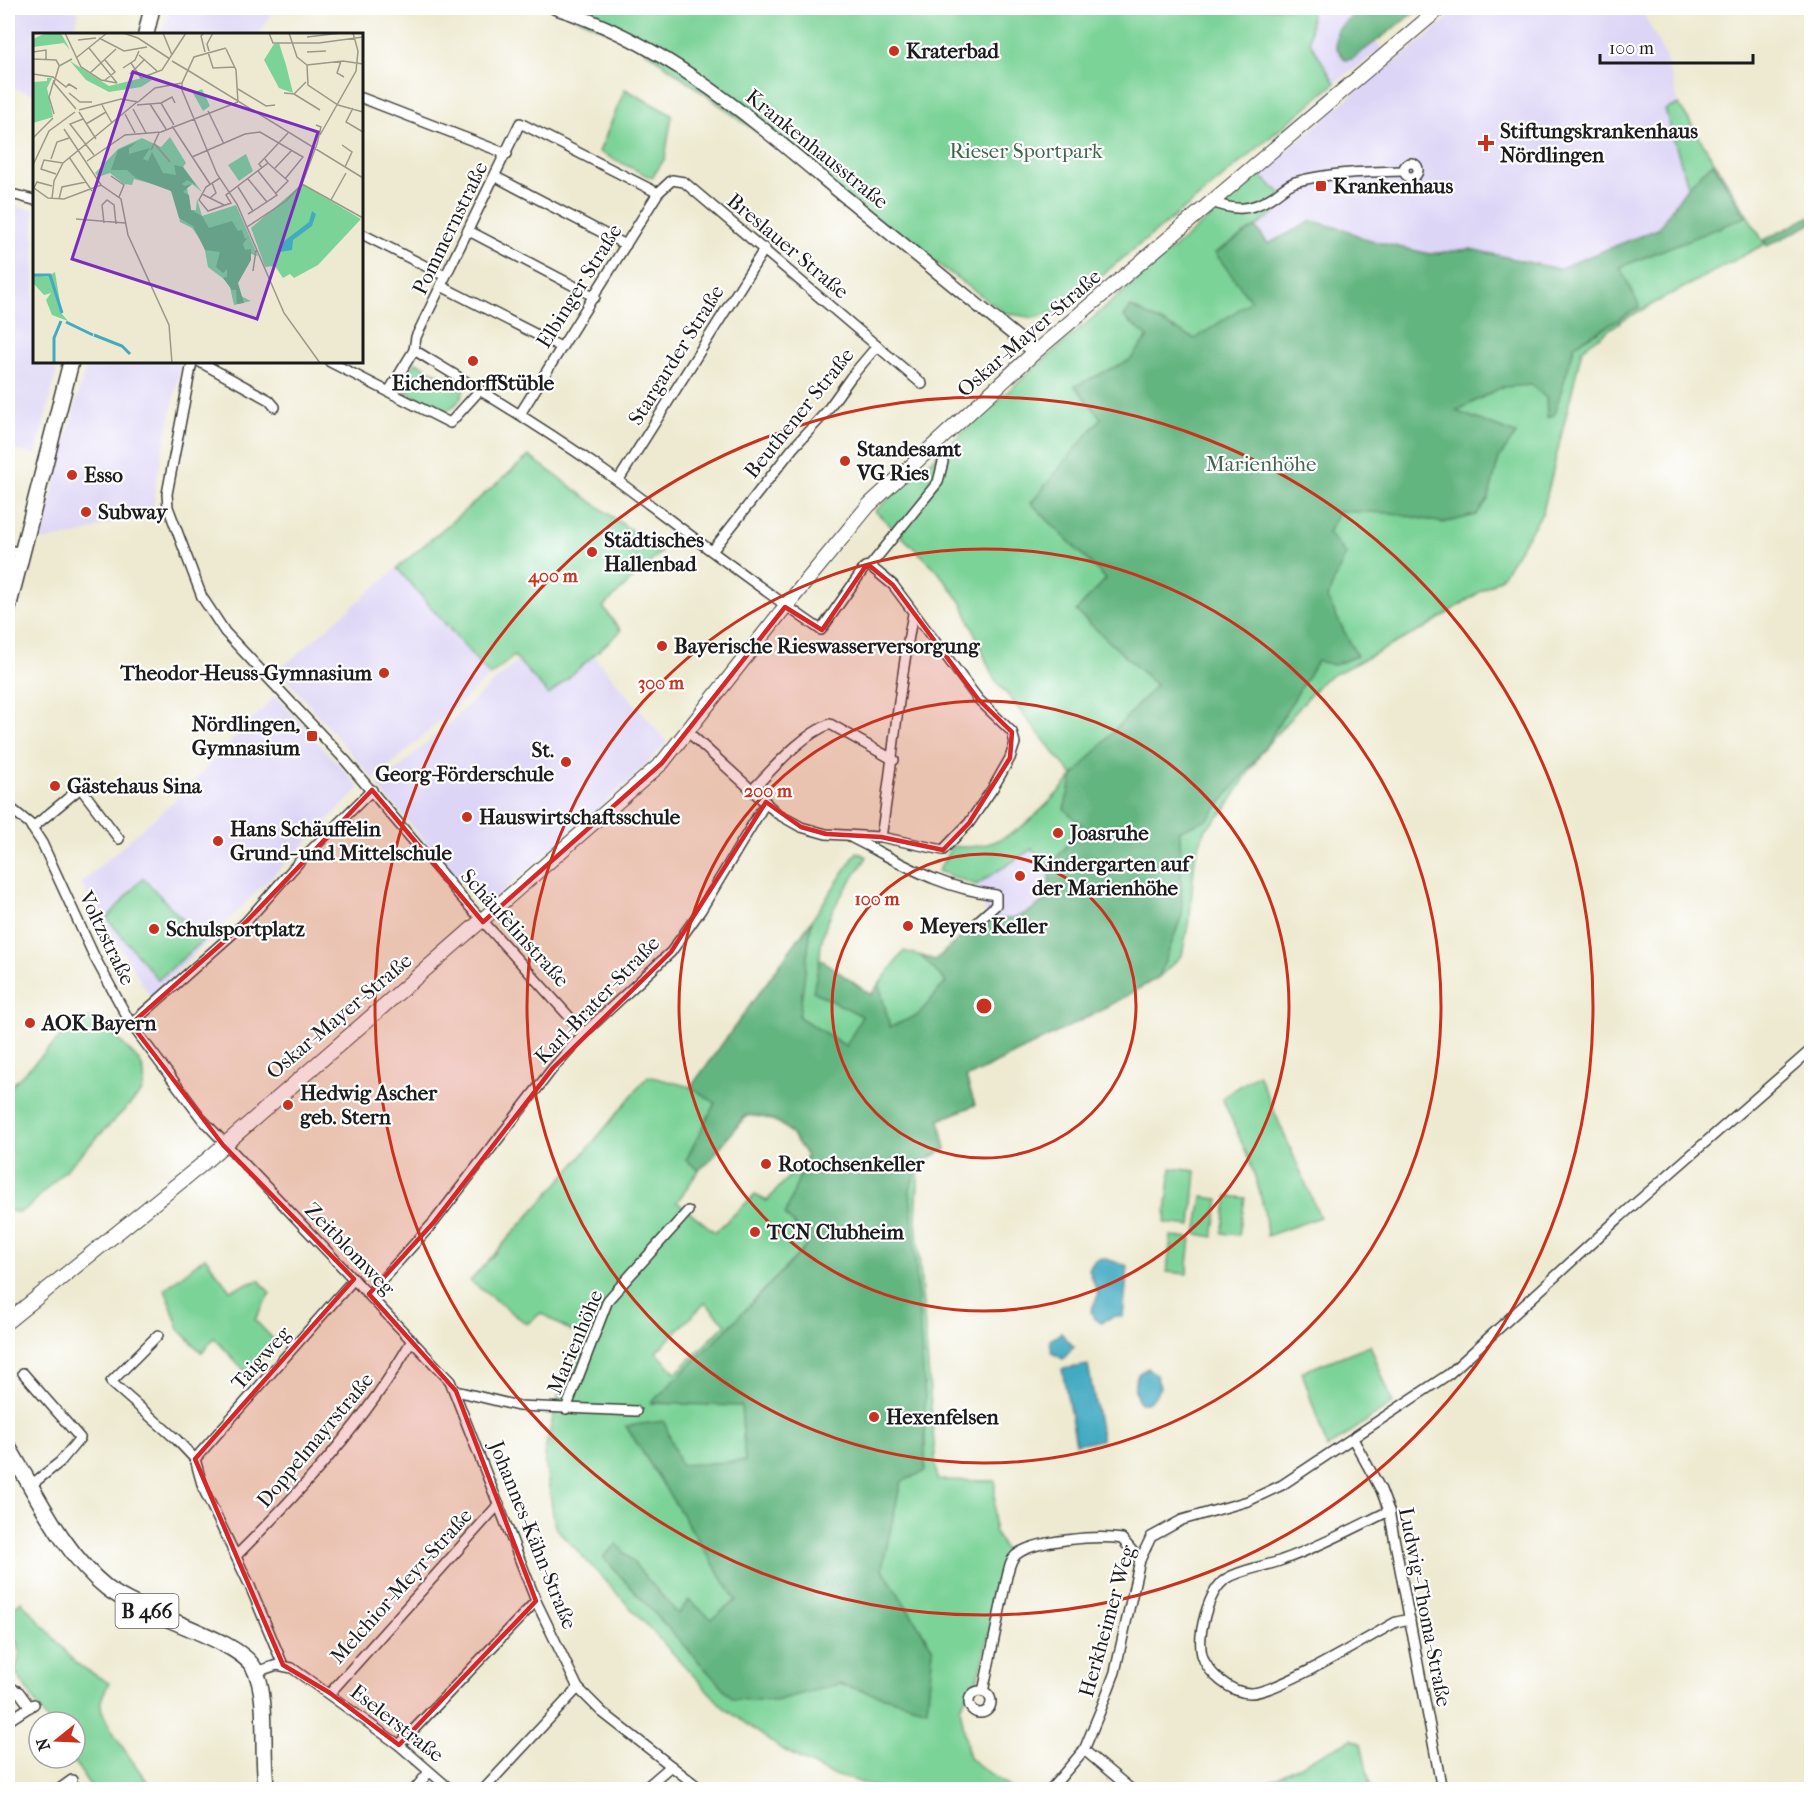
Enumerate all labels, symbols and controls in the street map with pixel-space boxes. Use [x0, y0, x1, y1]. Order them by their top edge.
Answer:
scale bar [1600, 27, 1753, 65]
inset map [33, 33, 363, 363]
text: 100 m [1609, 38, 1654, 59]
place label: Kraterbad [906, 39, 999, 63]
marker: Kraterbad [887, 44, 901, 58]
street label: Krankenhausstraße [741, 84, 893, 214]
place label: Stiftungskrankenhaus Nördlingen [1500, 119, 1698, 167]
marker: Stiftungskrankenhaus Nördlingen [1477, 134, 1495, 152]
park label: Rieser Sportpark [949, 139, 1103, 163]
street label: Pommernstraße [407, 158, 493, 298]
place label: Krankenhaus [1333, 174, 1453, 198]
marker: Krankenhaus [1314, 179, 1328, 193]
street label: Breslauer Straße [723, 188, 853, 304]
street label: Elbinger Straße [531, 220, 627, 352]
street label: Oskar-Mayer-Straße [952, 264, 1106, 402]
street label: Stargarder Straße [623, 281, 729, 429]
street label: Beuthener Straße [739, 343, 859, 483]
marker: EichendorffStüble [466, 354, 480, 368]
place label: EichendorffStüble [392, 371, 555, 395]
place label: Standesamt VG Ries [856, 437, 962, 485]
park label: Marienhöhe [1206, 452, 1316, 476]
marker: Standesamt VG Ries [838, 454, 852, 468]
place label: Esso [84, 463, 123, 487]
marker: Esso [65, 468, 79, 482]
place label: Subway [98, 500, 169, 524]
marker: Subway [79, 505, 93, 519]
place label: Städtisches Hallenbad [604, 528, 704, 576]
marker: Städtisches Hallenbad [585, 545, 599, 559]
text: 400 m [527, 566, 579, 587]
place label: Bayerische Rieswasserversorgung [674, 634, 980, 658]
marker: Bayerische Rieswasserversorgung [655, 639, 669, 653]
place label: Theodor-Heuss-Gymnasium [119, 661, 373, 685]
marker: Theodor-Heuss-Gymnasium [377, 666, 391, 680]
text: 300 m [638, 673, 685, 694]
place label: Nördlingen, Gymnasium [191, 712, 301, 760]
marker: Nördlingen, Gymnasium [305, 729, 319, 743]
place label: St. Georg-Förderschule [375, 738, 555, 786]
marker: St. Georg-Förderschule [559, 755, 573, 769]
place label: Gästehaus Sina [67, 774, 203, 798]
marker: Gästehaus Sina [48, 779, 62, 793]
text: 200 m [744, 781, 793, 802]
place label: Hauswirtschaftsschule [479, 805, 681, 829]
marker: Hauswirtschaftsschule [460, 810, 474, 824]
place label: Hans Schäuffelin Grund- und Mittelschule [230, 817, 453, 865]
place label: Joasruhe [1068, 821, 1149, 845]
marker: Joasruhe [1051, 826, 1065, 840]
marker: Hans Schäuffelin Grund- und Mittelschule [211, 834, 225, 848]
place label: Kindergarten auf der Marienhöhe [1032, 852, 1194, 900]
street label: Schäufelinstraße [456, 864, 574, 992]
marker: Kindergarten auf der Marienhöhe [1013, 869, 1027, 883]
street label: Voltzstraße [74, 886, 140, 989]
text: 100 m [854, 889, 901, 910]
place label: Meyers Keller [919, 914, 1048, 938]
place label: Schulsportplatz [166, 917, 306, 941]
marker: Meyers Keller [901, 919, 915, 933]
marker: Schulsportplatz [147, 922, 161, 936]
street label: Karl-Brater-Straße [530, 931, 664, 1069]
street label: Oskar-Mayer-Straße [262, 948, 416, 1084]
centre of rings [974, 996, 994, 1016]
place label: AOK Bayern [40, 1011, 157, 1035]
marker: AOK Bayern [23, 1016, 37, 1030]
place label: Hedwig Ascher geb. Stern [300, 1081, 438, 1129]
marker: Hedwig Ascher geb. Stern [281, 1098, 295, 1112]
place label: Rotochsenkeller [778, 1152, 926, 1176]
marker: Rotochsenkeller [759, 1157, 773, 1171]
street label: Zeitblomweg [300, 1198, 401, 1301]
place label: TCN Clubheim [766, 1220, 904, 1244]
marker: TCN Clubheim [748, 1225, 762, 1239]
street label: Marienhöhe [542, 1286, 608, 1398]
street label: Taigweg [226, 1321, 296, 1395]
street label: Doppelmayrstraße [252, 1368, 378, 1512]
place label: Hexenfelsen [886, 1405, 1000, 1429]
marker: Hexenfelsen [867, 1410, 881, 1424]
street label: Johannes-Kähn-Straße [484, 1436, 582, 1633]
street label: Melchior-Meyr-Straße [325, 1504, 477, 1668]
street label: Ludwig-Thoma-Straße [1394, 1505, 1456, 1709]
street label: Herkheimer Weg [1074, 1542, 1140, 1700]
road number: B 466 [116, 1594, 178, 1628]
street label: Eselerstraße [346, 1679, 448, 1767]
north arrow [27, 1710, 87, 1770]
text: N [32, 1735, 54, 1753]

